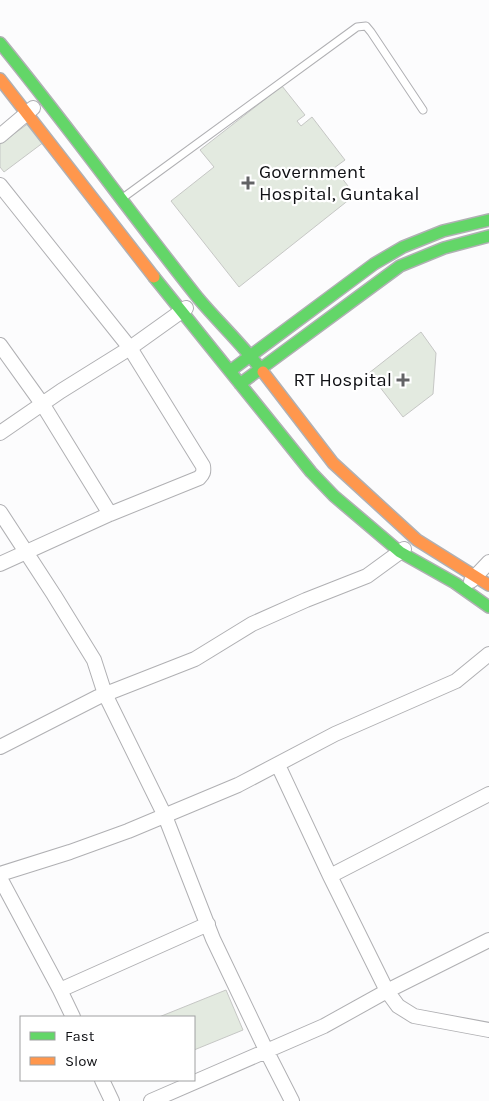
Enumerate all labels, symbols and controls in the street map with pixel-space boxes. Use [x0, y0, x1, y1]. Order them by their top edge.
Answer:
place label: Government Hospital, Guntakal [259, 161, 420, 205]
marker: Government Hospital, Guntakal [241, 176, 255, 190]
place label: RT Hospital [294, 369, 392, 391]
marker: RT Hospital [396, 373, 410, 387]
legend [20, 1016, 195, 1081]
text: Fast [65, 1027, 95, 1045]
text: Slow [65, 1052, 97, 1070]

